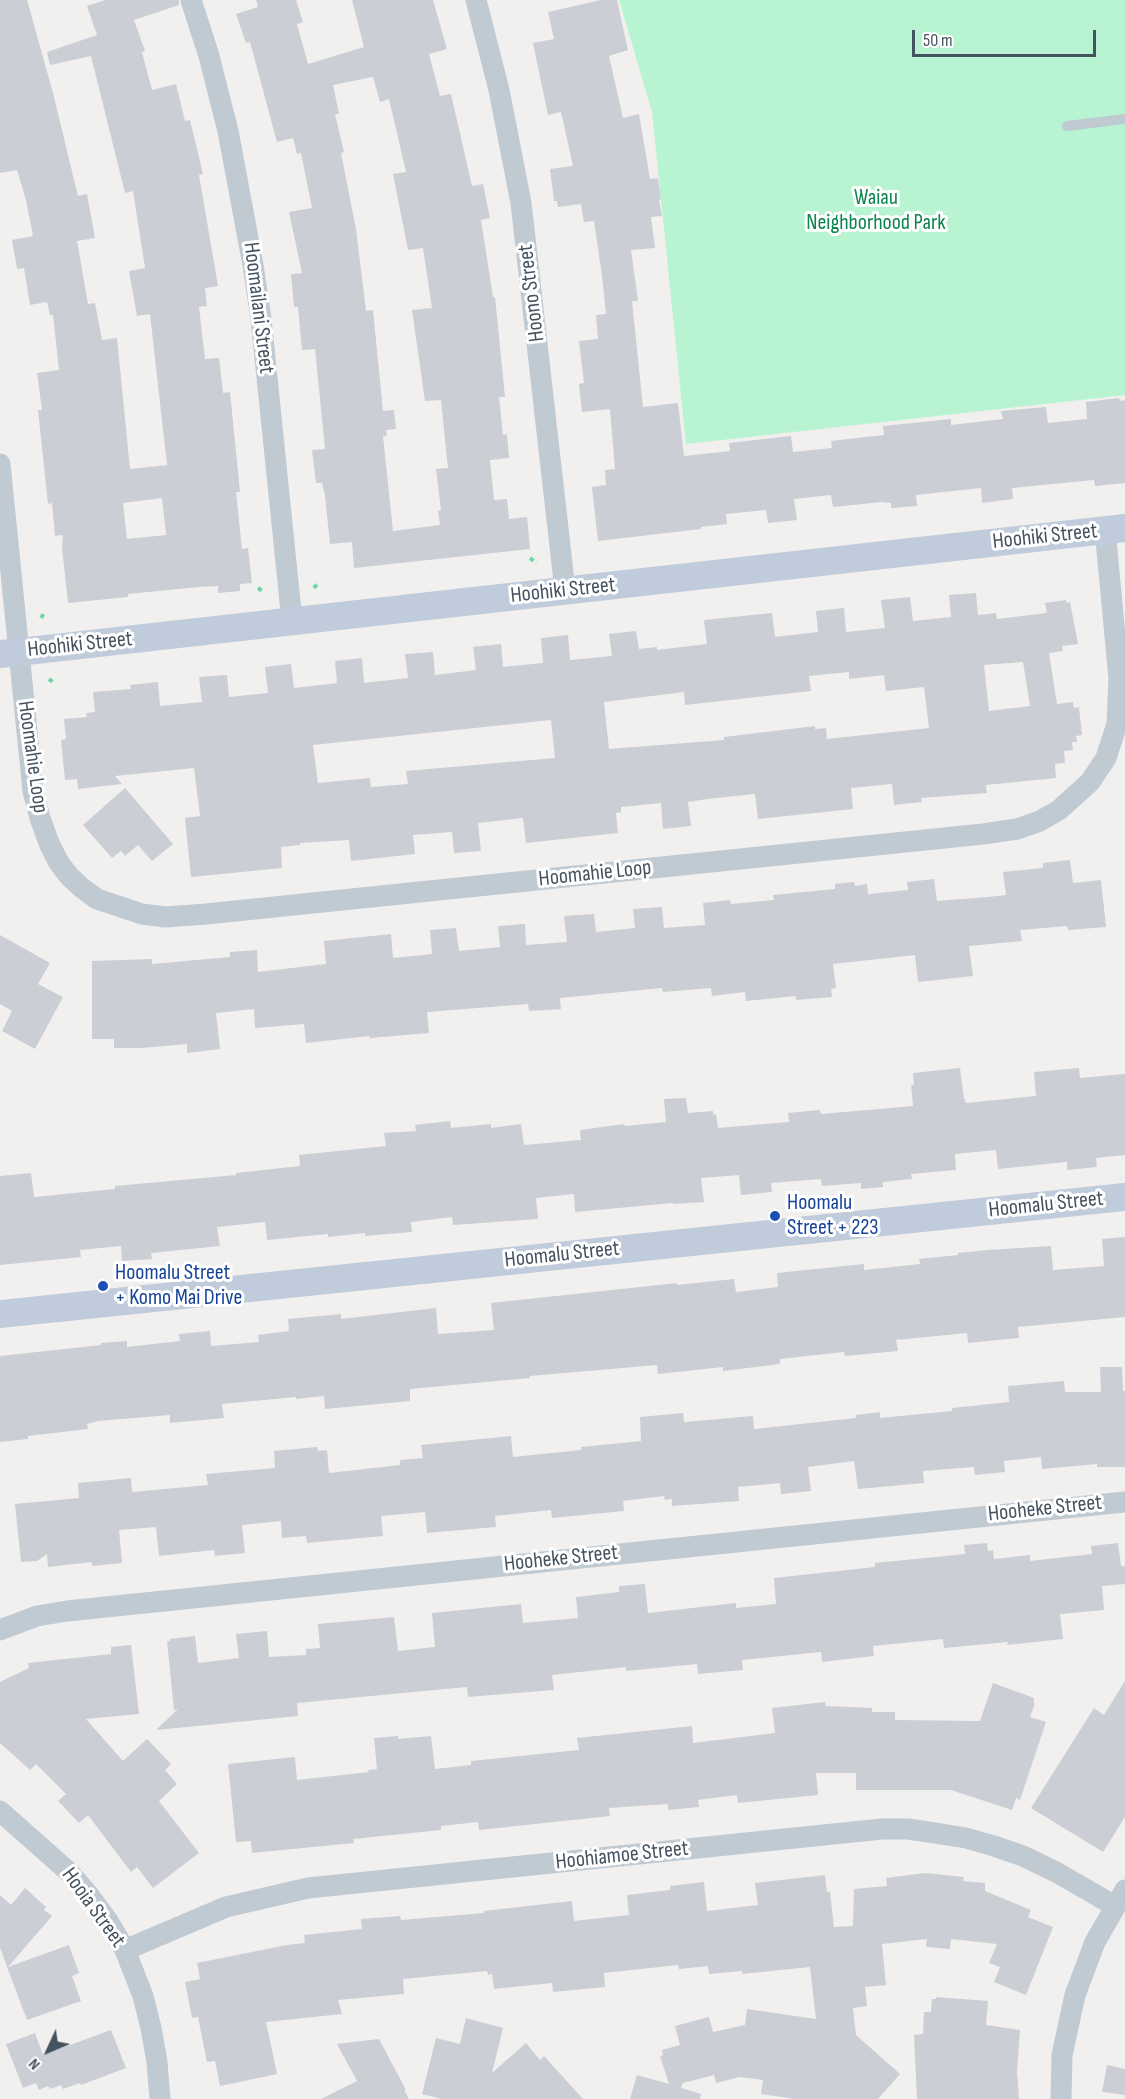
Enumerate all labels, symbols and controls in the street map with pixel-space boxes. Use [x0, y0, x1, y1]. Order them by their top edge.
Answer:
scale bar [915, 18, 1100, 56]
text: 50 m [923, 30, 953, 51]
park label: Waiau Neighborhood Park [806, 185, 946, 236]
street label: Hoomailani Street [237, 241, 279, 375]
street label: Hoono Street [513, 243, 551, 343]
street label: Hoohiki Street [991, 518, 1099, 556]
street label: Hoohiki Street [509, 572, 617, 610]
street label: Hoohiki Street [26, 626, 134, 664]
street label: Hoomahie Loop [11, 699, 53, 815]
street label: Hoomahie Loop [537, 855, 653, 893]
street label: Hoomalu Street [987, 1186, 1105, 1224]
place label: Hoomalu Street + 223 [787, 1190, 879, 1242]
marker: Hoomalu Street + 223 [768, 1209, 782, 1223]
street label: Hoomalu Street [503, 1236, 621, 1274]
place label: Hoomalu Street + Komo Mai Drive [115, 1260, 242, 1312]
marker: Hoomalu Street + Komo Mai Drive [96, 1279, 110, 1293]
street label: Hooheke Street [987, 1490, 1103, 1528]
street label: Hooheke Street [503, 1540, 619, 1578]
street label: Hoohiamoe Street [554, 1836, 690, 1876]
street label: Hooia Street [55, 1863, 131, 1953]
north arrow [18, 2021, 78, 2081]
text: N [25, 2054, 44, 2074]

